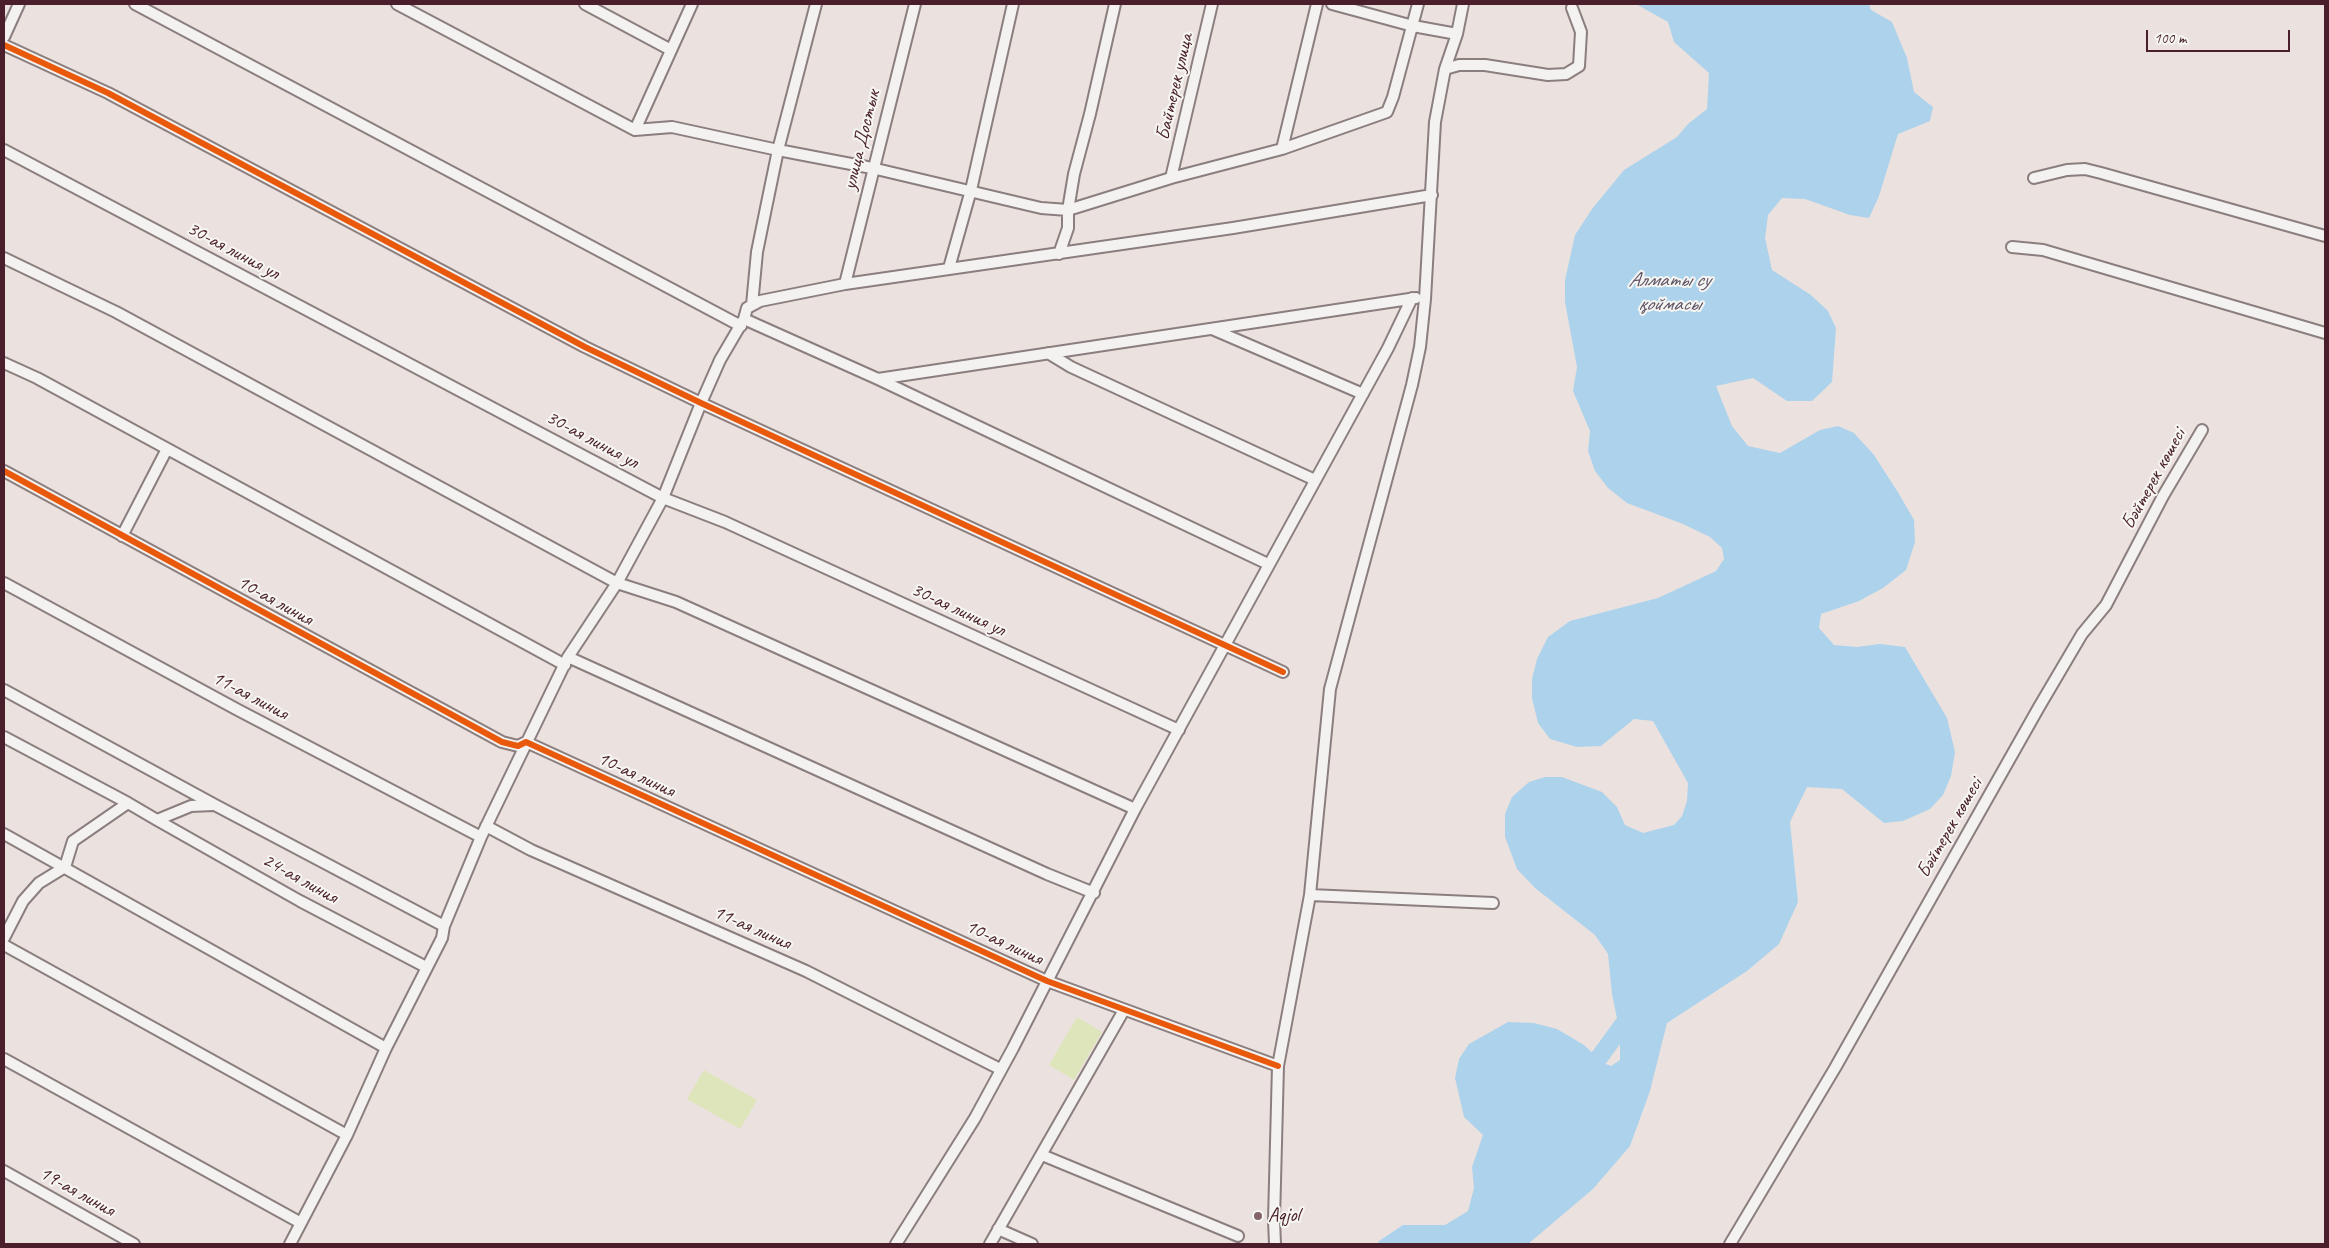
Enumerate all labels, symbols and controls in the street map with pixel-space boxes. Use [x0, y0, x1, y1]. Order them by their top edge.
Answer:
scale bar [2149, 20, 2293, 52]
text: 100 m [2154, 29, 2186, 48]
street label: Байтерек улица [1151, 31, 1199, 143]
street label: улица Достык [838, 88, 886, 192]
street label: 30-ая линия ул [183, 217, 283, 285]
water label: Алматы су қоймасы [1628, 267, 1710, 317]
street label: 30-ая линия ул [542, 406, 642, 474]
street label: Бәйтерек көшесі [2117, 424, 2191, 534]
street label: 10-ая линия [233, 570, 317, 632]
street label: 30-ая линия ул [907, 578, 1009, 642]
street label: 11-ая линия [208, 666, 292, 726]
street label: 10-ая линия [594, 747, 678, 803]
street label: Бәйтерек көшесі [1912, 774, 1988, 882]
street label: 24-ая линия [258, 848, 342, 910]
street label: 11-ая линия [709, 900, 795, 956]
street label: 10-ая линия [962, 915, 1046, 971]
street label: 19-ая линия [35, 1161, 119, 1223]
place label: Aqjol [1268, 1204, 1300, 1228]
marker: Aqjol [1252, 1210, 1264, 1222]

